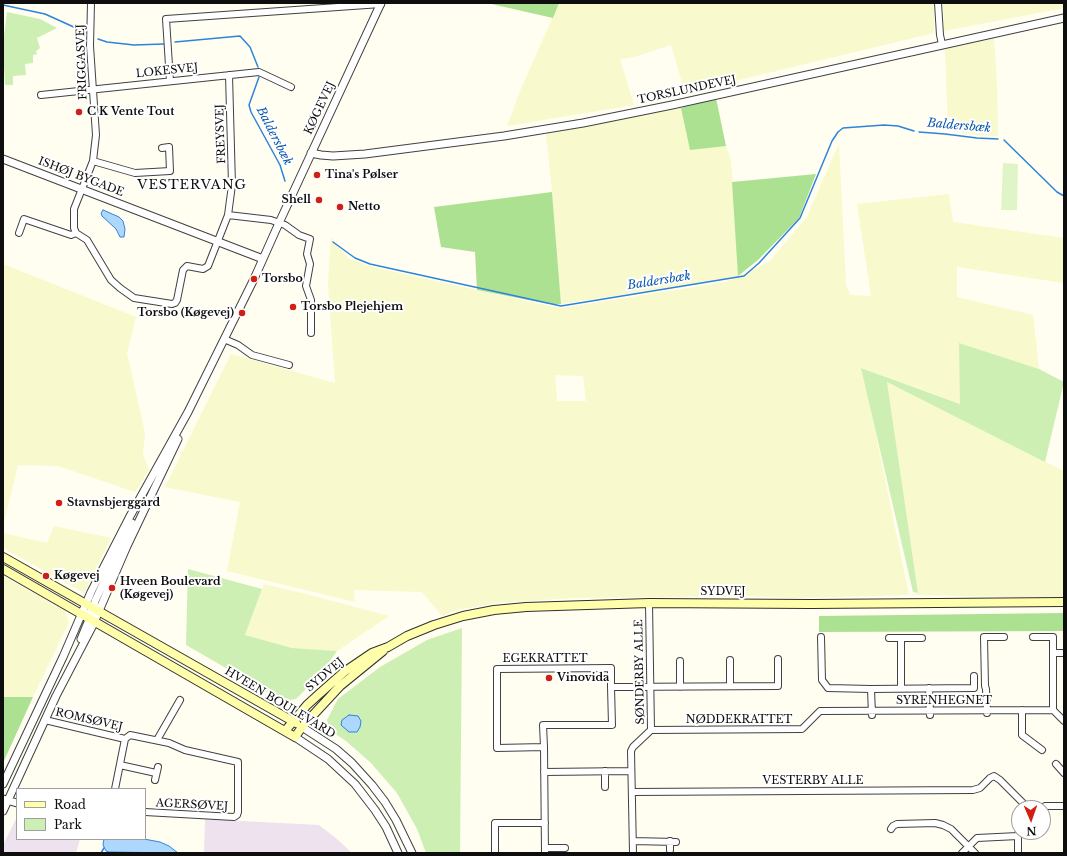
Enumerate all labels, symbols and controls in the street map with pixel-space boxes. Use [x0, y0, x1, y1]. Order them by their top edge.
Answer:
street label: FRIGGASVEJ [74, 24, 90, 100]
street label: LOKESVEJ [135, 61, 199, 81]
street label: TORSLUNDEVEJ [636, 73, 738, 107]
street label: KØGEVEJ [302, 79, 338, 137]
street label: FREYSVEJ [213, 104, 229, 164]
water label: Baldersbæk [253, 104, 295, 168]
place label: C K Vente Tout [87, 105, 174, 119]
marker: C K Vente Tout [74, 107, 84, 117]
water label: Baldersbæk [927, 116, 991, 136]
street label: ISHØJ BYGADE [36, 155, 126, 199]
place label: Tina's Pølser [325, 168, 398, 182]
marker: Tina's Pølser [312, 170, 322, 180]
district label: VESTERVANG [137, 177, 247, 193]
place label: Shell [282, 193, 311, 207]
marker: Shell [314, 195, 324, 205]
place label: Netto [348, 200, 380, 214]
marker: Netto [335, 202, 345, 212]
water label: Baldersbæk [626, 269, 692, 293]
place label: Torsbo [262, 272, 303, 286]
marker: Torsbo [249, 274, 259, 284]
place label: Torsbo Plejehjem [301, 300, 403, 314]
marker: Torsbo Plejehjem [288, 302, 298, 312]
place label: Torsbo (Køgevej) [137, 306, 234, 320]
marker: Torsbo (Køgevej) [237, 308, 247, 318]
place label: Stavnsbjerggård [67, 496, 160, 510]
marker: Stavnsbjerggård [54, 498, 64, 508]
place label: Køgevej [54, 569, 100, 583]
marker: Køgevej [41, 571, 51, 581]
place label: Hveen Boulevard (Køgevej) [120, 575, 221, 601]
marker: Hveen Boulevard (Køgevej) [107, 583, 117, 593]
street label: SYDVEJ [700, 585, 746, 599]
street label: SØNDERBY ALLE [632, 619, 648, 725]
street label: EGEKRATTET [503, 652, 587, 666]
street label: SYDVEJ [303, 655, 347, 695]
street label: HVEEN BOULEVARD [222, 665, 338, 741]
place label: Vinovida [557, 671, 609, 685]
marker: Vinovida [544, 673, 554, 683]
street label: SYRENHEGNET [896, 694, 992, 708]
street label: ROMSØVEJ [54, 706, 124, 734]
street label: NØDDEKRATTET [686, 713, 792, 727]
street label: VESTERBY ALLE [763, 774, 863, 788]
legend [16, 788, 146, 840]
text: Road [54, 797, 86, 812]
street label: AGERSØVEJ [155, 797, 229, 813]
north arrow [1011, 800, 1051, 840]
text: Park [54, 817, 82, 832]
text: N [1026, 824, 1037, 838]

